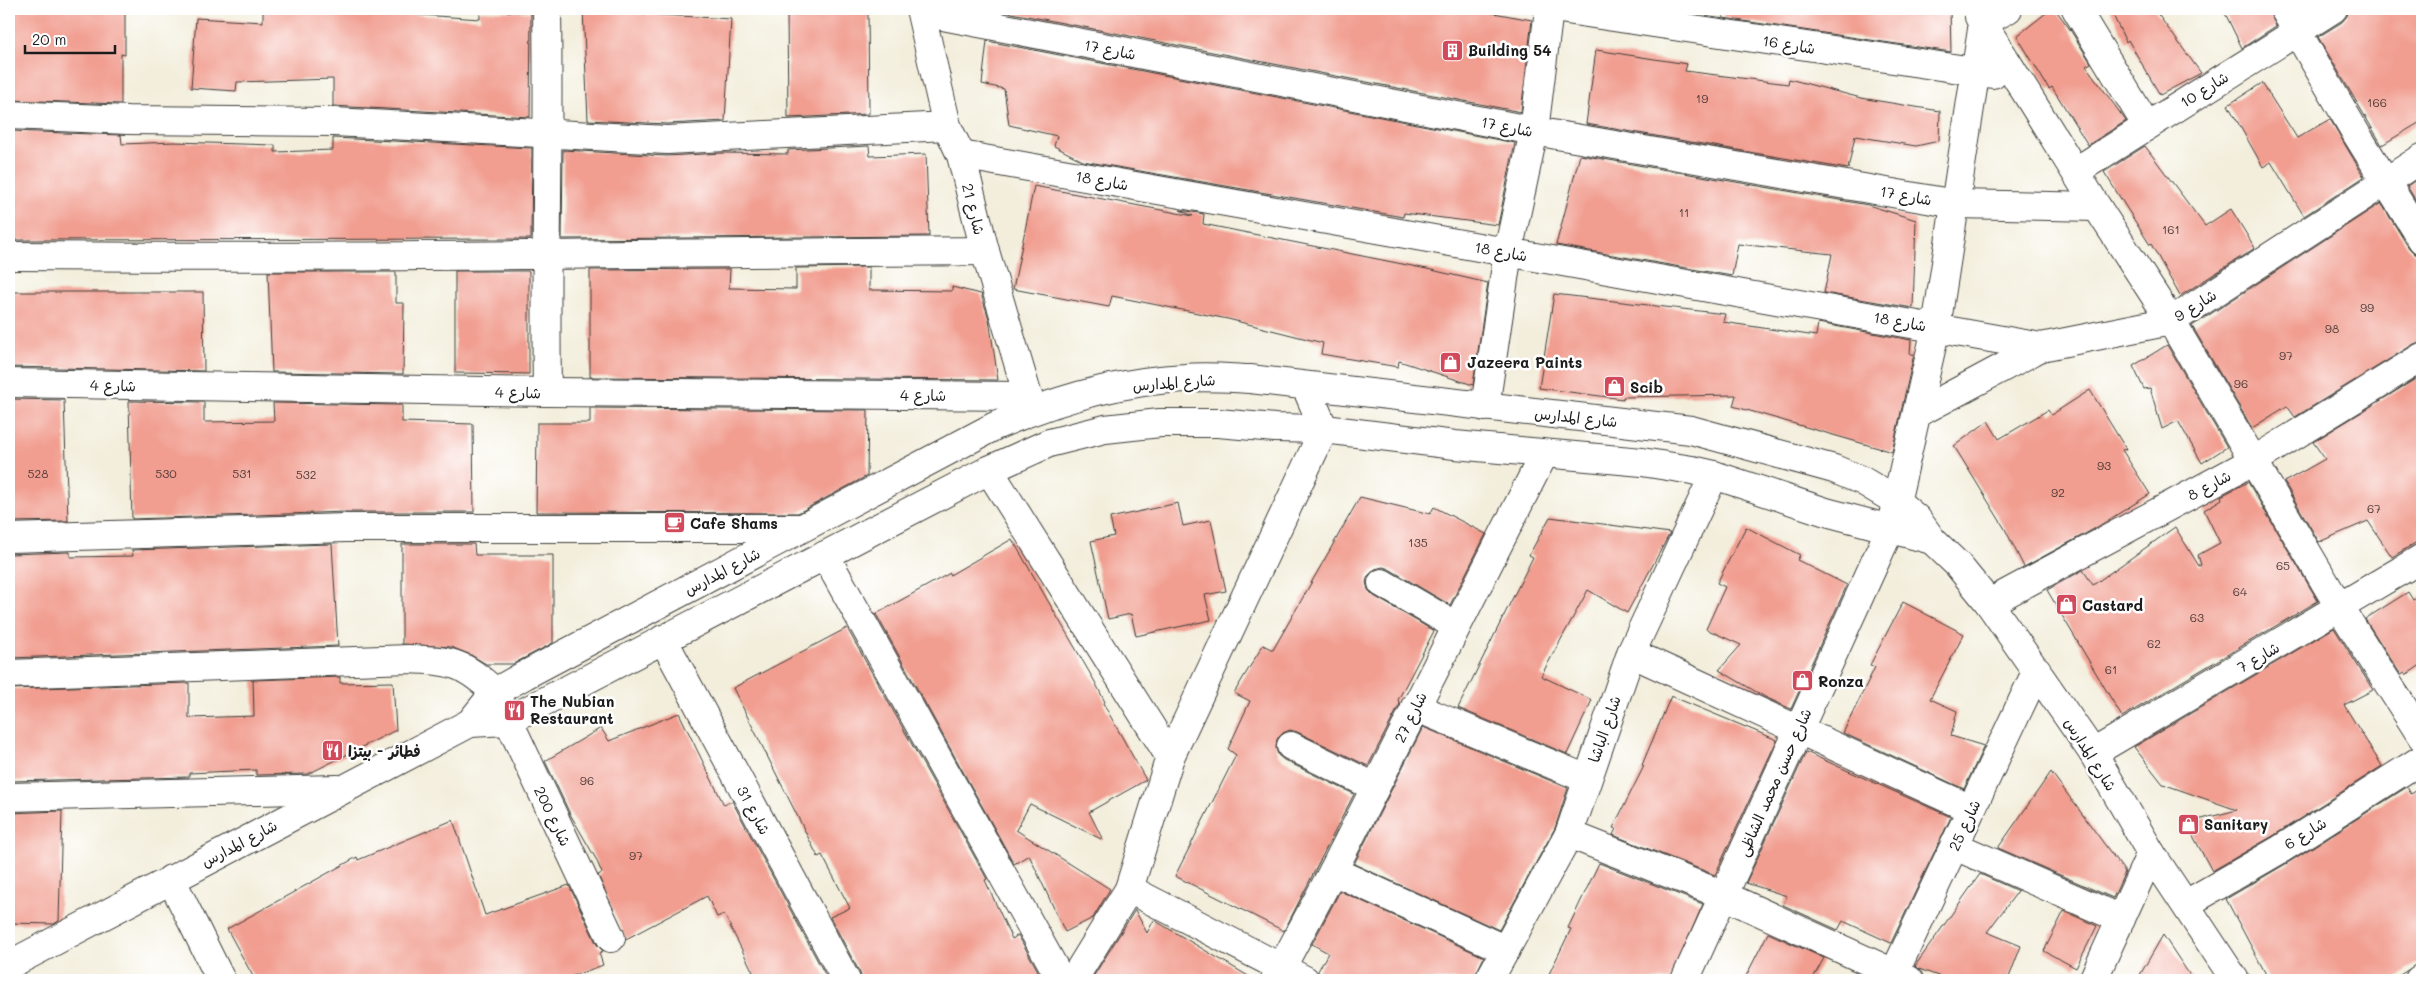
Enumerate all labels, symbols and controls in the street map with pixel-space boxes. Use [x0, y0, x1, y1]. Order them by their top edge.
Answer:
scale bar [25, 22, 115, 54]
text: 20 m [32, 29, 66, 49]
street label: شارع 16 [1761, 30, 1817, 59]
street label: شارع 17 [1082, 34, 1138, 65]
building icon: Building 54 [1440, 38, 1464, 62]
place label: Building 54 [1468, 40, 1552, 60]
street label: شارع 10 [2176, 66, 2232, 112]
house number: 19 [1696, 90, 1708, 106]
house number: 166 [2367, 94, 2387, 110]
street label: شارع 17 [1479, 111, 1535, 142]
street label: شارع 18 [1074, 166, 1130, 195]
street label: شارع 21 [957, 181, 990, 237]
street label: شارع 17 [1878, 181, 1933, 210]
house number: 11 [1679, 204, 1689, 220]
house number: 161 [2162, 221, 2180, 237]
street label: شارع 18 [1473, 237, 1529, 266]
street label: شارع 9 [2170, 284, 2220, 327]
house number: 99 [2360, 299, 2374, 315]
street label: شارع 18 [1872, 307, 1928, 336]
house number: 98 [2325, 320, 2339, 336]
house number: 97 [2279, 347, 2293, 363]
shop icon: Jazeera Paints [1439, 350, 1463, 374]
place label: Jazeera Paints [1467, 352, 1582, 372]
street label: شارع المدارس [1132, 369, 1216, 396]
street label: شارع 4 [90, 375, 136, 396]
shop icon: Scib [1602, 375, 1626, 399]
house number: 96 [2234, 375, 2248, 391]
place label: Scib [1630, 377, 1663, 397]
street label: شارع 4 [495, 382, 541, 403]
street label: شارع 4 [900, 385, 946, 406]
street label: شارع المدارس [1533, 403, 1618, 432]
house number: 93 [2097, 457, 2111, 473]
house number: 528 [28, 465, 48, 481]
house number: 530 [155, 465, 177, 481]
house number: 531 [232, 465, 252, 481]
street label: شارع 8 [2184, 465, 2235, 506]
house number: 532 [296, 466, 316, 482]
house number: 92 [2051, 484, 2065, 500]
house number: 67 [2367, 500, 2381, 516]
cafe icon: Cafe Shams [662, 511, 686, 535]
place label: Cafe Shams [690, 513, 778, 533]
house number: 135 [1408, 534, 1428, 550]
street label: شارع المدارس [681, 543, 764, 600]
house number: 65 [2276, 557, 2290, 573]
house number: 64 [2233, 583, 2247, 599]
shop icon: Castard [2054, 593, 2078, 617]
place label: Castard [2082, 595, 2144, 615]
house number: 63 [2190, 609, 2204, 625]
house number: 62 [2147, 635, 2161, 651]
street label: شارع 7 [2233, 637, 2283, 678]
house number: 61 [2105, 661, 2117, 677]
shop icon: Ronza [1790, 669, 1814, 693]
place label: Ronza [1818, 671, 1864, 691]
street label: شارع 27 [1389, 688, 1432, 746]
place label: The Nubian Restaurant [530, 691, 614, 728]
street label: شارع الباشا [1583, 693, 1626, 765]
restaurant icon: The Nubian Restaurant [502, 698, 526, 722]
street label: شارع حسن محمد الشاظى [1732, 705, 1817, 859]
street label: شارع المدارس [2060, 713, 2122, 795]
restaurant icon: فطائر - بيتزا [320, 739, 344, 763]
place label: فطائر - بيتزا [348, 741, 421, 761]
house number: 96 [580, 772, 594, 788]
street label: شارع 31 [732, 782, 775, 838]
street label: شارع 200 [529, 783, 576, 850]
street label: شارع 25 [1943, 796, 1985, 854]
shop icon: Sanitary [2176, 812, 2200, 836]
street label: شارع 6 [2280, 812, 2330, 855]
place label: Sanitary [2204, 814, 2268, 834]
street label: شارع المدارس [198, 815, 281, 872]
house number: 97 [629, 847, 643, 863]

